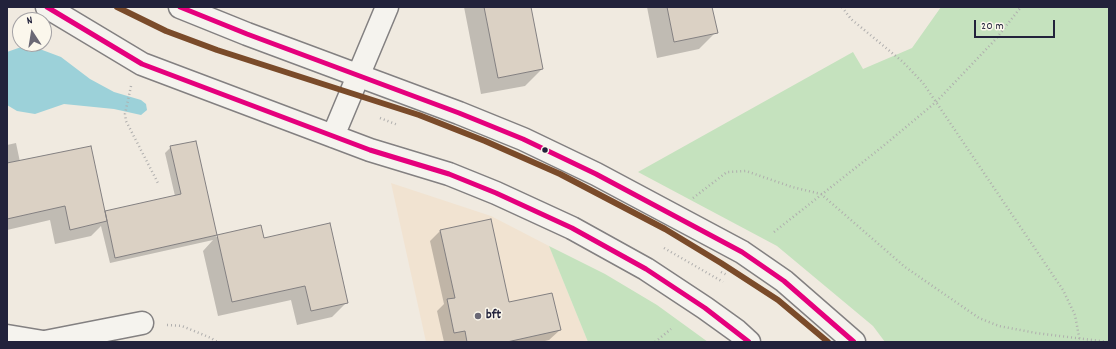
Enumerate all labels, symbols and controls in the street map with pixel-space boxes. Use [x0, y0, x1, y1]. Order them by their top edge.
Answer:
north arrow [12, 12, 52, 52]
scale bar [976, 12, 1057, 38]
text: N [25, 13, 34, 30]
text: 20 m [981, 18, 1004, 35]
unlabelled marker [540, 145, 550, 155]
place label: bft [486, 308, 501, 324]
marker: bft [473, 311, 483, 321]

